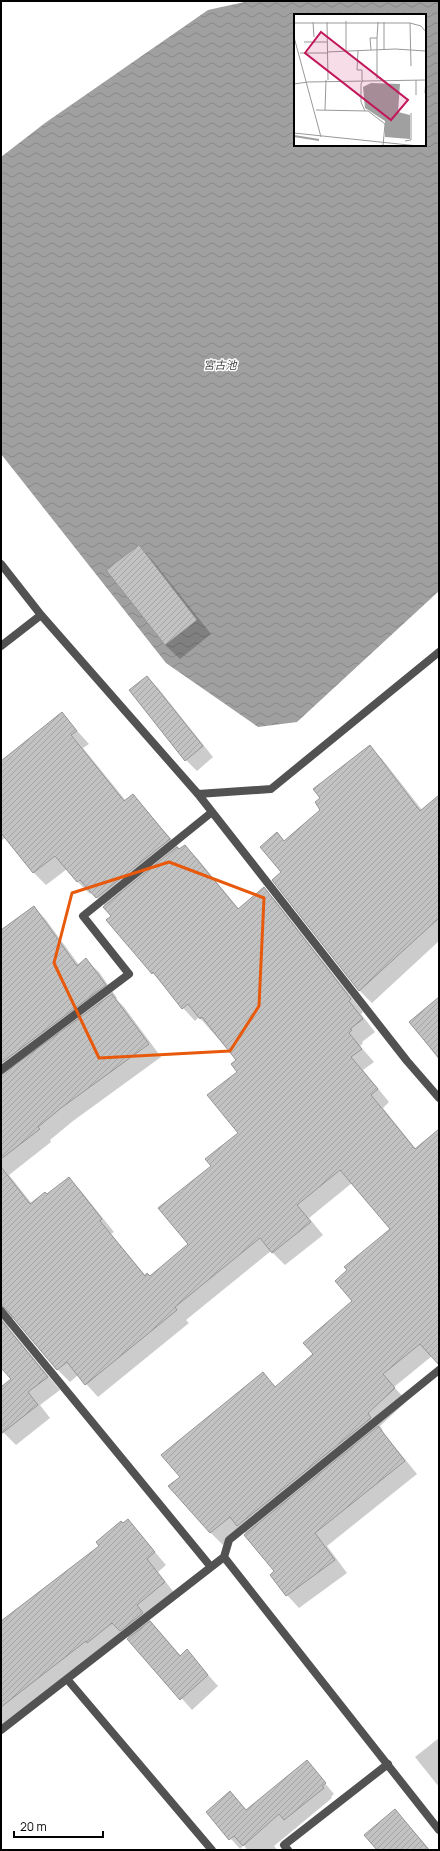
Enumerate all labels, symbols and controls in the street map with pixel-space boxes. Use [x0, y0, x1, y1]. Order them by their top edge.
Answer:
inset map [294, 14, 426, 146]
water label: 宮古池 [204, 357, 237, 372]
scale bar [14, 1813, 103, 1839]
text: 20 m [20, 1818, 47, 1835]

